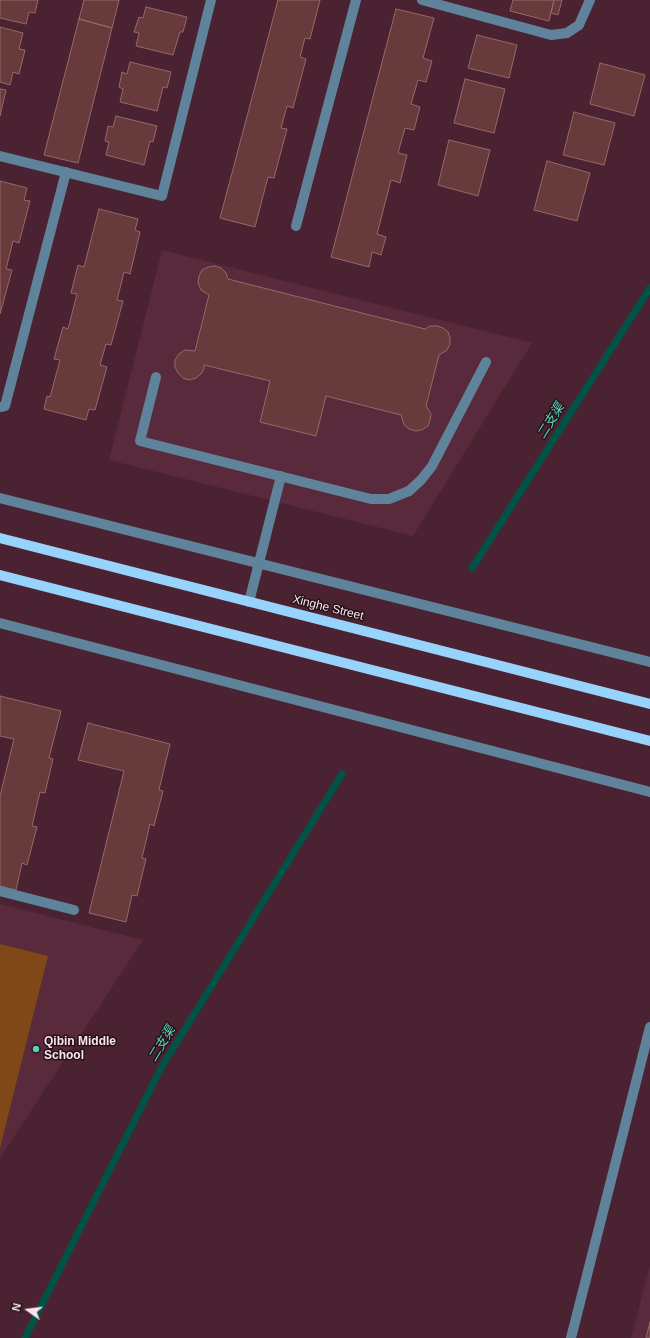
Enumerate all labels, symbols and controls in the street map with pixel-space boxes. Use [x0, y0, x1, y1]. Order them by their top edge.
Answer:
water label: 二支渠 [534, 400, 568, 442]
street label: Xinghe Street [291, 592, 365, 624]
water label: 二支渠 [145, 1023, 179, 1065]
place label: Qibin Middle School [44, 1035, 116, 1063]
marker: Qibin Middle School [31, 1044, 41, 1054]
north arrow [8, 1290, 48, 1330]
text: N [10, 1302, 23, 1312]

